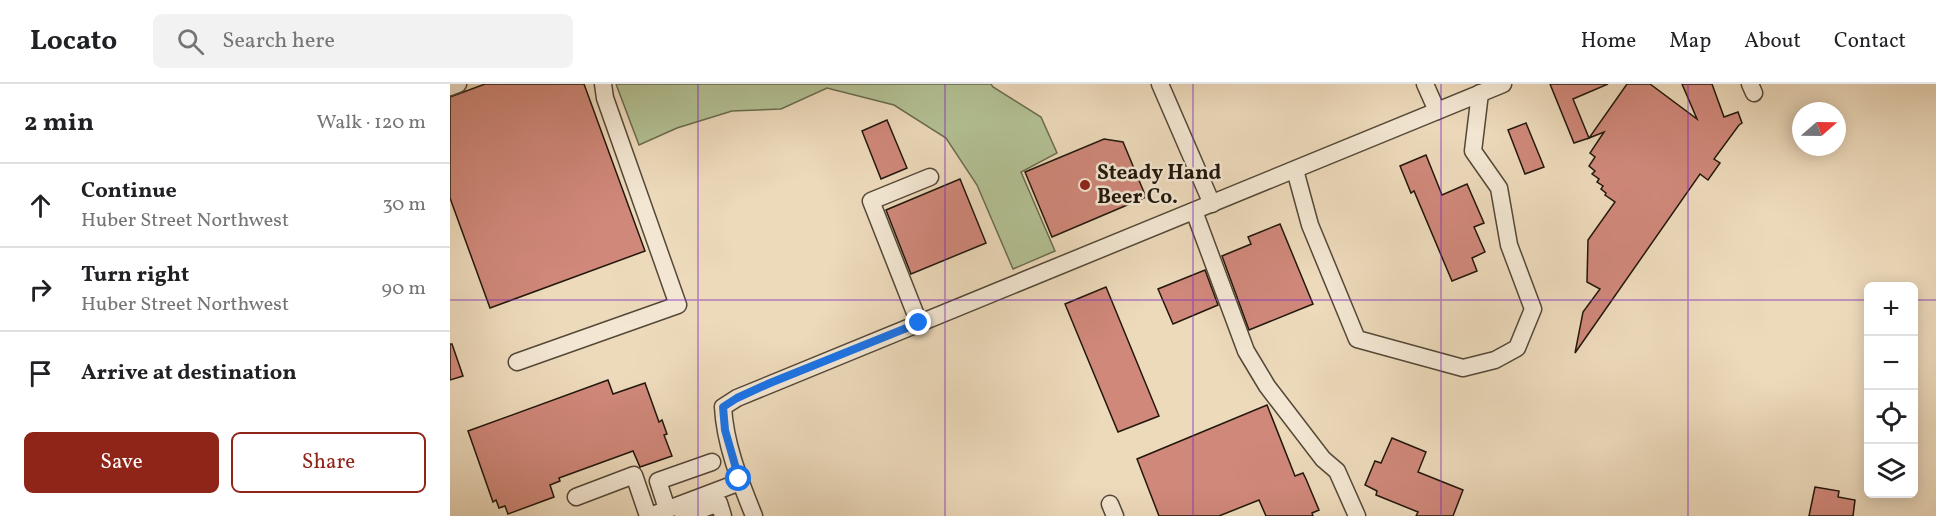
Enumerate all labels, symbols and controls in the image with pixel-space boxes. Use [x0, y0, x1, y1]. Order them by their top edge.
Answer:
search box [153, 14, 573, 68]
text: Locato [30, 22, 117, 61]
icon: search [174, 25, 207, 58]
text: Search here [222, 26, 335, 57]
text: Home [1581, 27, 1636, 56]
text: Map [1669, 27, 1711, 56]
text: About [1744, 27, 1801, 56]
text: Contact [1834, 27, 1906, 56]
north arrow [1792, 102, 1846, 156]
text: 2 min [24, 105, 94, 141]
text: Walk · 120 m [317, 109, 426, 137]
place label: Steady Hand Beer Co. [1097, 159, 1222, 212]
text: Continue [81, 176, 177, 207]
marker: Steady Hand Beer Co. [1078, 178, 1092, 192]
icon: ahead [24, 189, 57, 222]
text: 30 m [382, 191, 426, 219]
text: Huber Street Northwest [81, 207, 289, 235]
text: Turn right [81, 260, 189, 291]
icon: right [24, 273, 57, 306]
text: 90 m [382, 275, 426, 303]
map controls [1864, 282, 1918, 498]
button: + [1864, 282, 1918, 336]
text: Huber Street Northwest [81, 291, 289, 319]
route end [905, 309, 931, 335]
button: − [1864, 336, 1918, 390]
icon: arrive [24, 357, 57, 390]
text: Arrive at destination [81, 358, 297, 389]
button: locate [1864, 390, 1918, 444]
button: Save [24, 432, 219, 493]
button: Share [231, 432, 426, 493]
button: layers [1864, 444, 1918, 498]
route start [725, 465, 751, 491]

